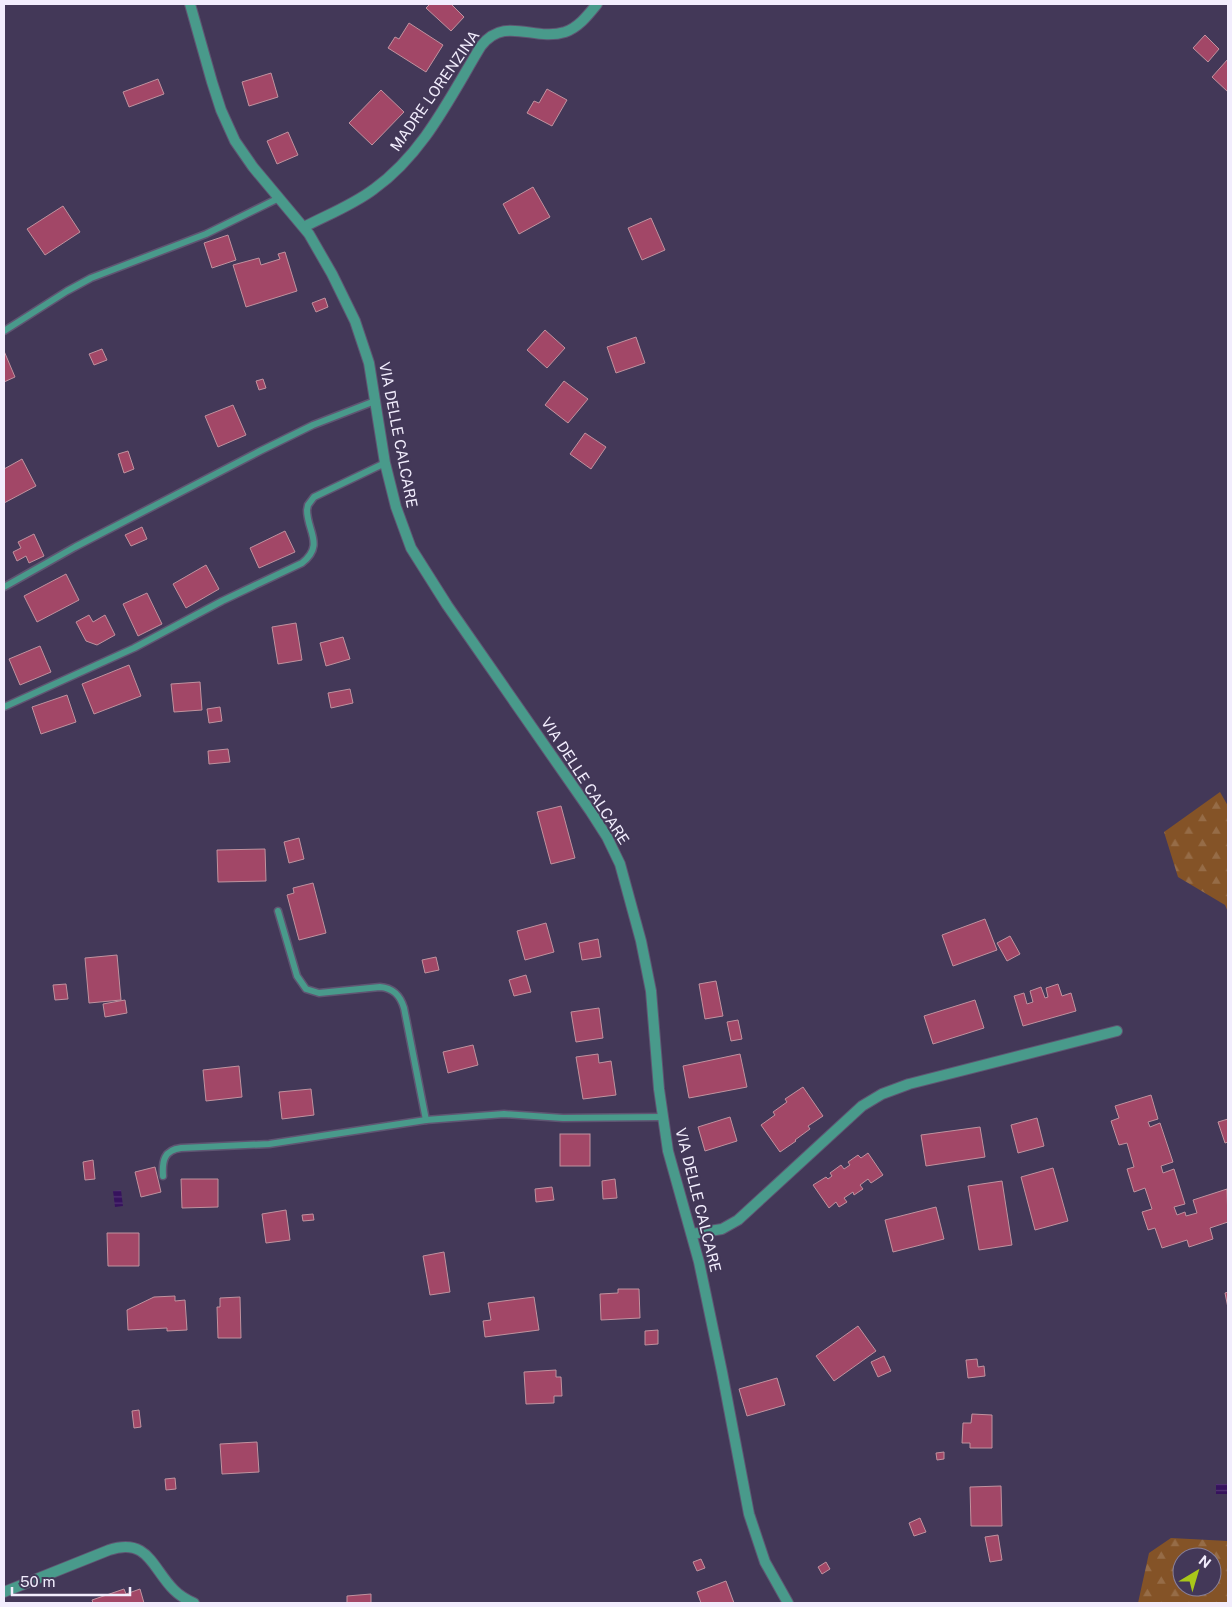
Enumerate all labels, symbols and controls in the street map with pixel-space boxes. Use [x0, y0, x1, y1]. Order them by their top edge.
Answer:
street label: MADRE LORENZINA [386, 27, 483, 154]
street label: VIA DELLE CALCARE [376, 361, 421, 509]
street label: VIA DELLE CALCARE [538, 714, 633, 847]
street label: VIA DELLE CALCARE [672, 1126, 725, 1274]
north arrow [1172, 1547, 1222, 1597]
text: N [1196, 1552, 1214, 1571]
scale bar [12, 1564, 130, 1596]
text: 50 m [20, 1573, 55, 1590]

